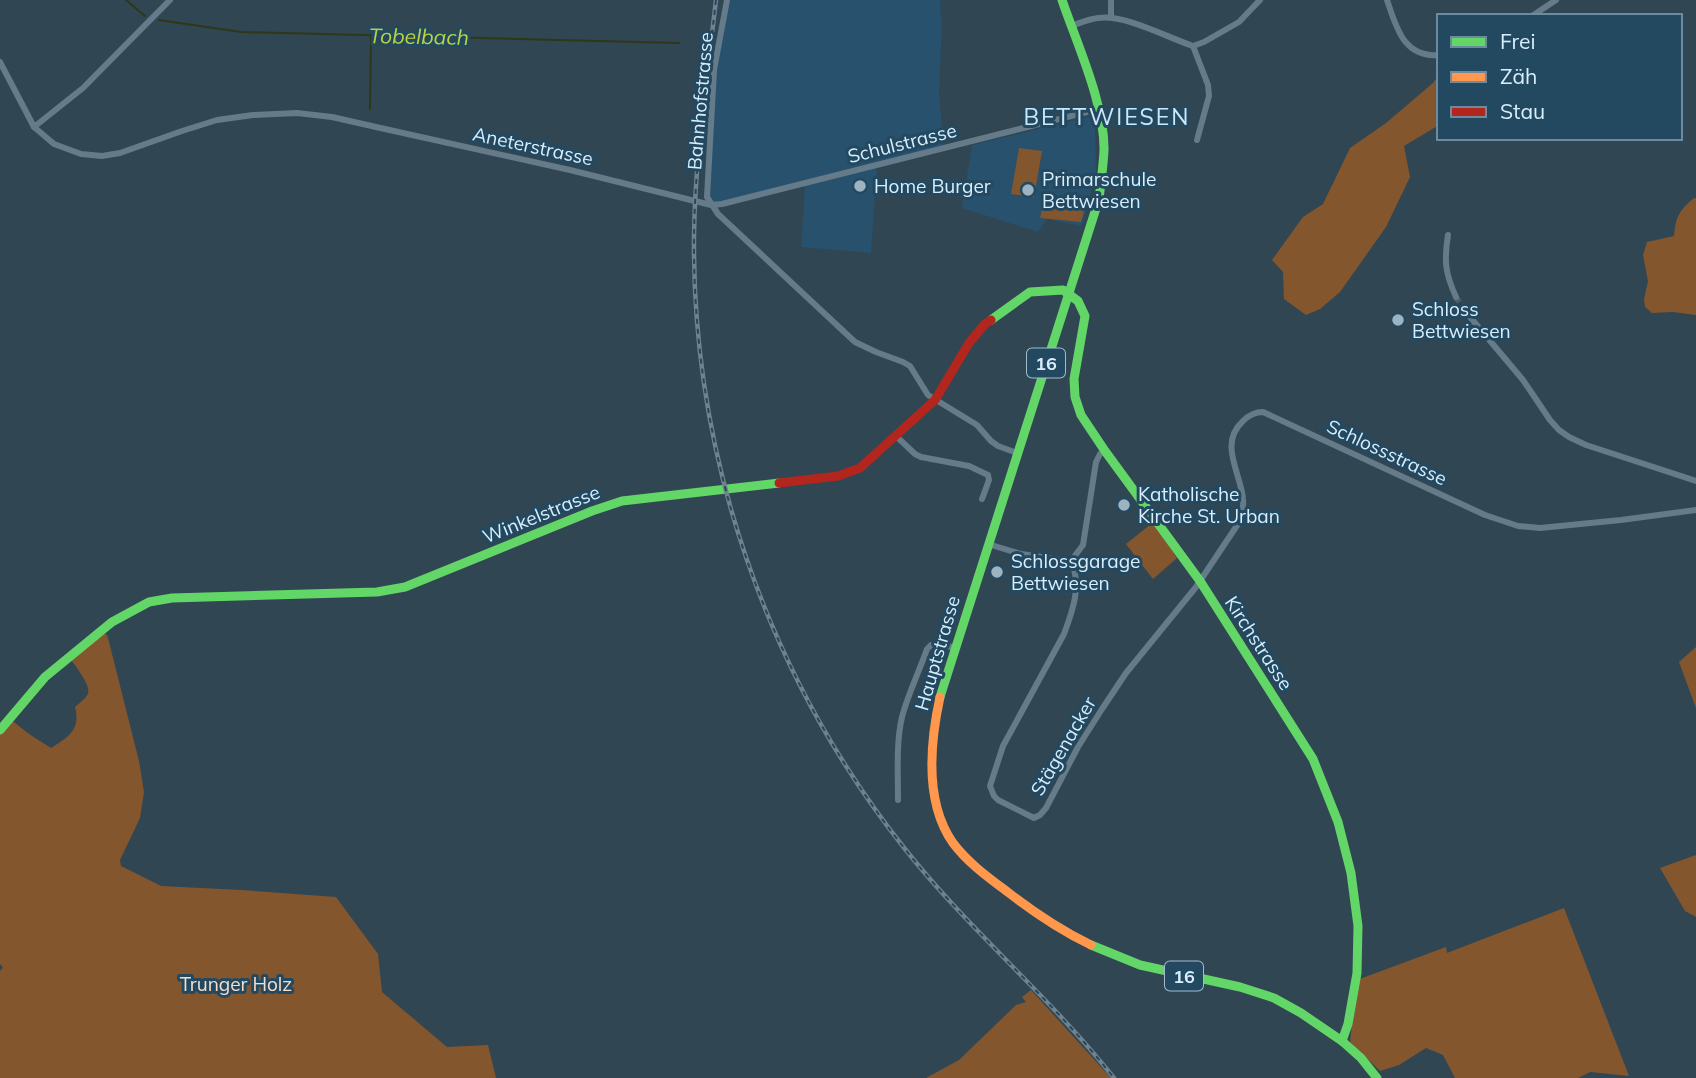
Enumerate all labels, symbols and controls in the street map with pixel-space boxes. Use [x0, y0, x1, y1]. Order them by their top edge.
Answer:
legend [1437, 14, 1682, 140]
water label: Tobelbach [369, 22, 469, 50]
text: Frei [1500, 28, 1536, 54]
street label: Bahnhofstrasse [682, 31, 718, 171]
text: Zäh [1500, 63, 1537, 89]
text: Stau [1500, 98, 1545, 124]
district label: BETTWIESEN [1023, 102, 1191, 131]
street label: Schulstrasse [845, 118, 959, 168]
street label: Aneterstrasse [471, 122, 595, 170]
place label: Primarschule Bettwiesen [1042, 167, 1156, 213]
place label: Home Burger [874, 174, 991, 198]
marker: Home Burger [852, 178, 868, 194]
marker: Primarschule Bettwiesen [1020, 182, 1036, 198]
place label: Schloss Bettwiesen [1412, 297, 1511, 343]
marker: Schloss Bettwiesen [1390, 312, 1406, 328]
road number: 16 [1027, 348, 1065, 377]
street label: Schlossstrasse [1323, 414, 1451, 490]
street label: Winkelstrasse [479, 480, 603, 548]
place label: Katholische Kirche St. Urban [1138, 482, 1280, 528]
marker: Katholische Kirche St. Urban [1116, 497, 1132, 513]
place label: Schlossgarage Bettwiesen [1011, 549, 1140, 595]
marker: Schlossgarage Bettwiesen [989, 564, 1005, 580]
street label: Kirchstrasse [1220, 591, 1298, 695]
street label: Hauptstrasse [909, 593, 965, 713]
street label: Stägenacker [1025, 692, 1101, 800]
road number: 16 [1165, 961, 1203, 990]
park label: Trunger Holz [180, 972, 292, 996]

